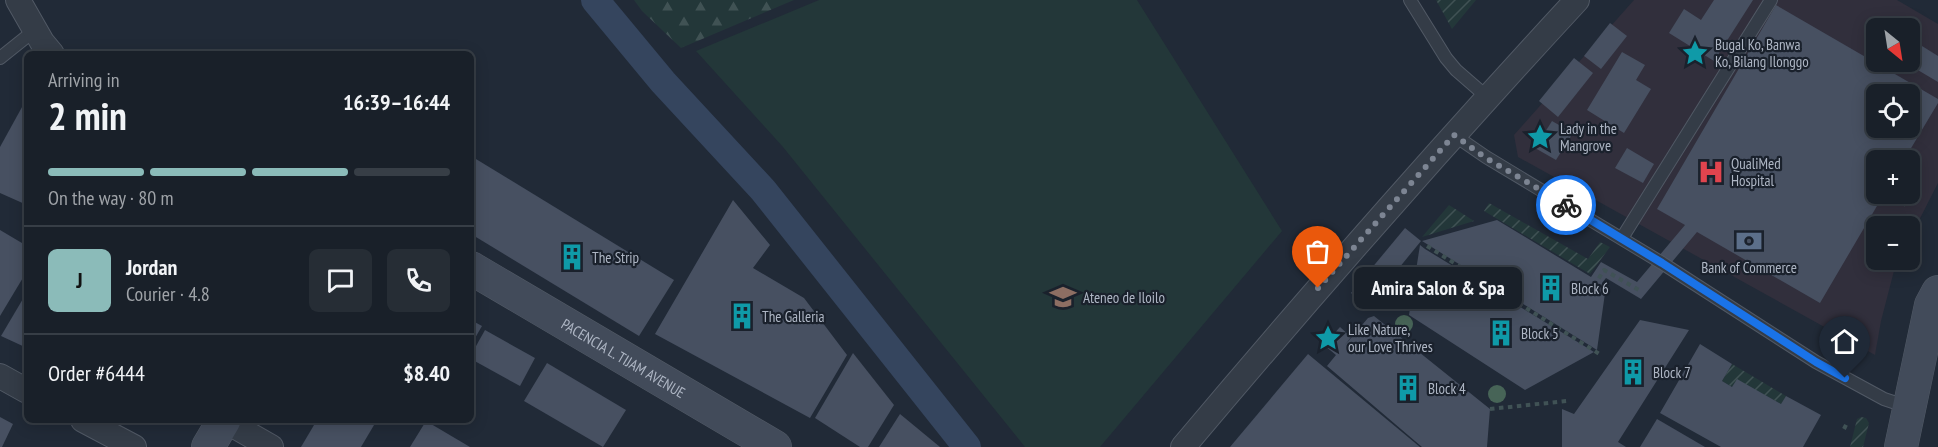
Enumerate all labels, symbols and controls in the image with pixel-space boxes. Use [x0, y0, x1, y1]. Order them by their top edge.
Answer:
north arrow [1866, 18, 1920, 72]
map controls [1866, 18, 1920, 270]
place label: Bugal Ko, Banwa Ko, Bilang Ilonggo [1715, 35, 1809, 71]
place icon: Bugal Ko, Banwa Ko, Bilang Ilonggo [1680, 38, 1710, 68]
text: Arriving in [48, 67, 120, 93]
button: locate [1866, 84, 1920, 138]
text: 16:39–16:44 [343, 88, 450, 116]
text: 2 min [48, 90, 127, 141]
place label: Lady in the Mangrove [1560, 119, 1617, 155]
place icon: Lady in the Mangrove [1525, 122, 1555, 152]
button: + [1866, 150, 1920, 204]
place label: QualiMed Hospital [1731, 154, 1781, 190]
hospital icon: QualiMed Hospital [1696, 157, 1726, 187]
courier [1536, 175, 1596, 235]
text: On the way · 80 m [48, 185, 174, 211]
icon: bike [1550, 189, 1583, 222]
button: − [1866, 216, 1920, 270]
pin [1292, 226, 1343, 288]
bank icon: Bank of Commerce [1734, 226, 1764, 256]
icon: bag [1301, 235, 1334, 268]
building icon: The Strip [557, 242, 587, 272]
place label: The Strip [592, 248, 639, 267]
button: chat [309, 249, 372, 312]
button: phone [387, 249, 450, 312]
text: Jordan [126, 253, 177, 281]
place label: Bank of Commerce [1701, 258, 1797, 277]
text: J [76, 266, 83, 294]
callout: Amira Salon & Spa [1354, 267, 1522, 309]
building icon: Block 6 [1536, 273, 1566, 303]
text: Amira Salon & Spa [1371, 275, 1505, 301]
place label: Block 6 [1571, 279, 1609, 298]
text: Courier · 4.8 [126, 281, 210, 307]
school or university icon: Ateneo de Iloilo [1048, 282, 1078, 312]
place label: Ateneo de Iloilo [1083, 288, 1165, 307]
building icon: The Galleria [727, 301, 757, 331]
place label: The Galleria [762, 307, 825, 326]
street label: PACENCIA L. TIJAM AVENUE [558, 314, 689, 402]
pin [1819, 316, 1870, 378]
building icon: Block 5 [1486, 318, 1516, 348]
place label: Like Nature, our Love Thrives [1348, 320, 1433, 356]
place icon: Like Nature, our Love Thrives [1313, 323, 1343, 353]
place label: Block 5 [1521, 324, 1559, 343]
icon: home [1828, 325, 1861, 358]
building icon: Block 7 [1618, 357, 1648, 387]
text: Order #6444 [48, 359, 145, 387]
text: $8.40 [403, 359, 450, 387]
place label: Block 7 [1653, 363, 1691, 382]
building icon: Block 4 [1393, 373, 1423, 403]
place label: Block 4 [1428, 379, 1466, 398]

